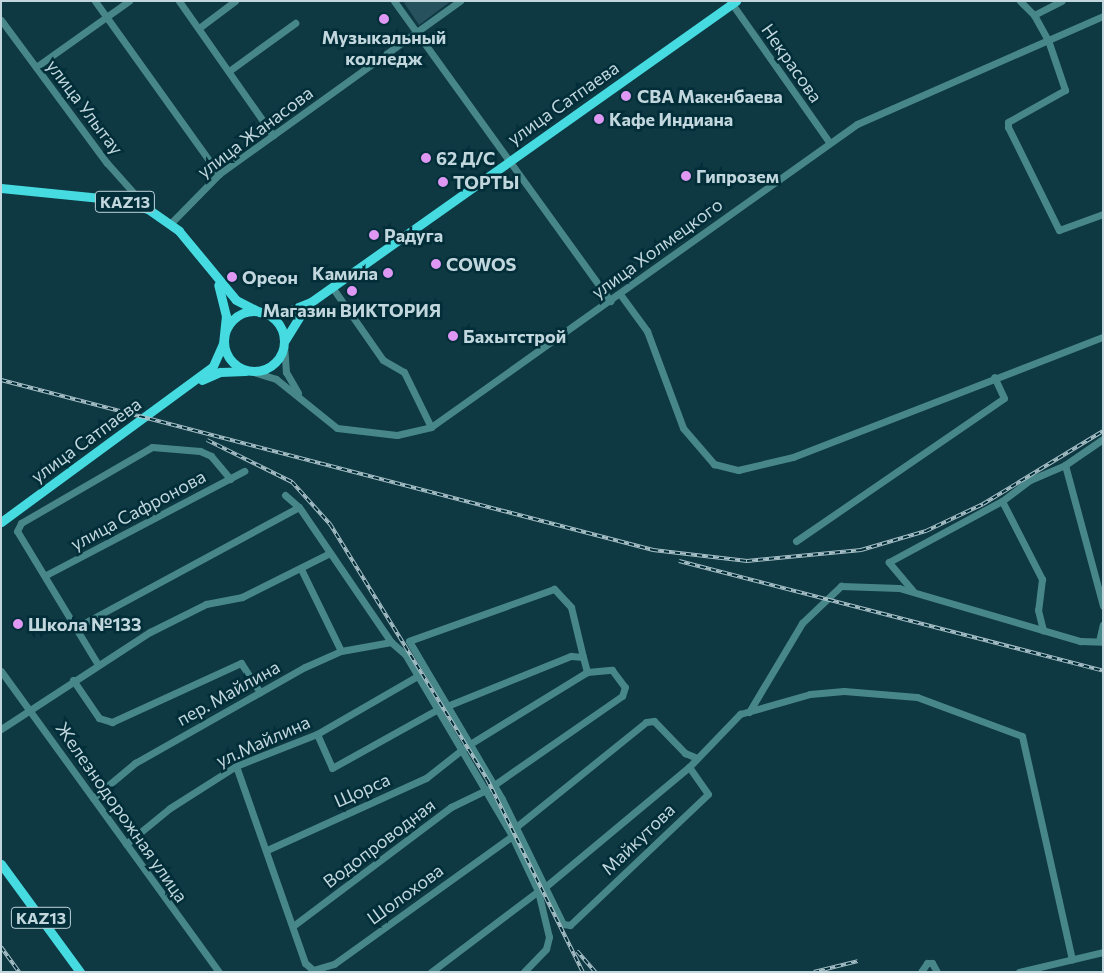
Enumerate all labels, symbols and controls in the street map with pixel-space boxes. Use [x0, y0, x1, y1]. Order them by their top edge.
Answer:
marker: Музыкальный колледж [378, 13, 390, 25]
street label: Некрасова [757, 20, 827, 106]
place label: Музыкальный колледж [322, 27, 446, 70]
street label: улица Улытау [42, 55, 128, 159]
street label: улица Сатпаева [503, 57, 623, 149]
street label: улица Жанасова [193, 82, 317, 182]
place label: СВА Макенбаева [637, 85, 783, 107]
marker: СВА Макенбаева [619, 89, 633, 103]
place label: Кафе Индиана [609, 108, 733, 130]
marker: Кафе Индиана [593, 113, 605, 125]
place label: 62 Д/С [436, 147, 495, 169]
marker: 62 Д/С [420, 152, 432, 164]
place label: Гипрозем [696, 165, 779, 187]
marker: Гипрозем [680, 170, 692, 182]
place label: ТОРТЫ [453, 171, 519, 193]
marker: ТОРТЫ [437, 176, 449, 188]
road number: KAZ13 [94, 188, 156, 216]
street label: улица Холмецкого [587, 193, 727, 303]
place label: Радуга [384, 224, 443, 246]
marker: Радуга [368, 229, 380, 241]
place label: COWOS [446, 253, 516, 275]
marker: COWOS [430, 258, 442, 270]
place label: Камила [312, 262, 378, 284]
place label: Ореон [242, 266, 298, 288]
marker: Камила [382, 267, 394, 279]
marker: Ореон [226, 271, 238, 283]
marker: Магазин ВИКТОРИЯ [346, 285, 358, 297]
place label: Магазин ВИКТОРИЯ [263, 299, 441, 321]
place label: Бахытстрой [463, 325, 566, 347]
marker: Бахытстрой [447, 330, 459, 342]
street label: улица Сатпаева [27, 393, 145, 487]
street label: улица Сафронова [67, 465, 209, 555]
place label: Школа №133 [28, 613, 141, 635]
marker: Школа №133 [12, 618, 24, 630]
street label: пер. Майлина [173, 656, 283, 730]
street label: ул.Майлина [213, 711, 313, 771]
street label: Железнодорожная улица [51, 718, 193, 906]
street label: Щорса [331, 768, 393, 812]
street label: Водопроводная [319, 794, 439, 892]
street label: Майкутова [597, 799, 679, 879]
street label: Шолохова [363, 859, 447, 929]
road number: KAZ13 [10, 904, 72, 931]

